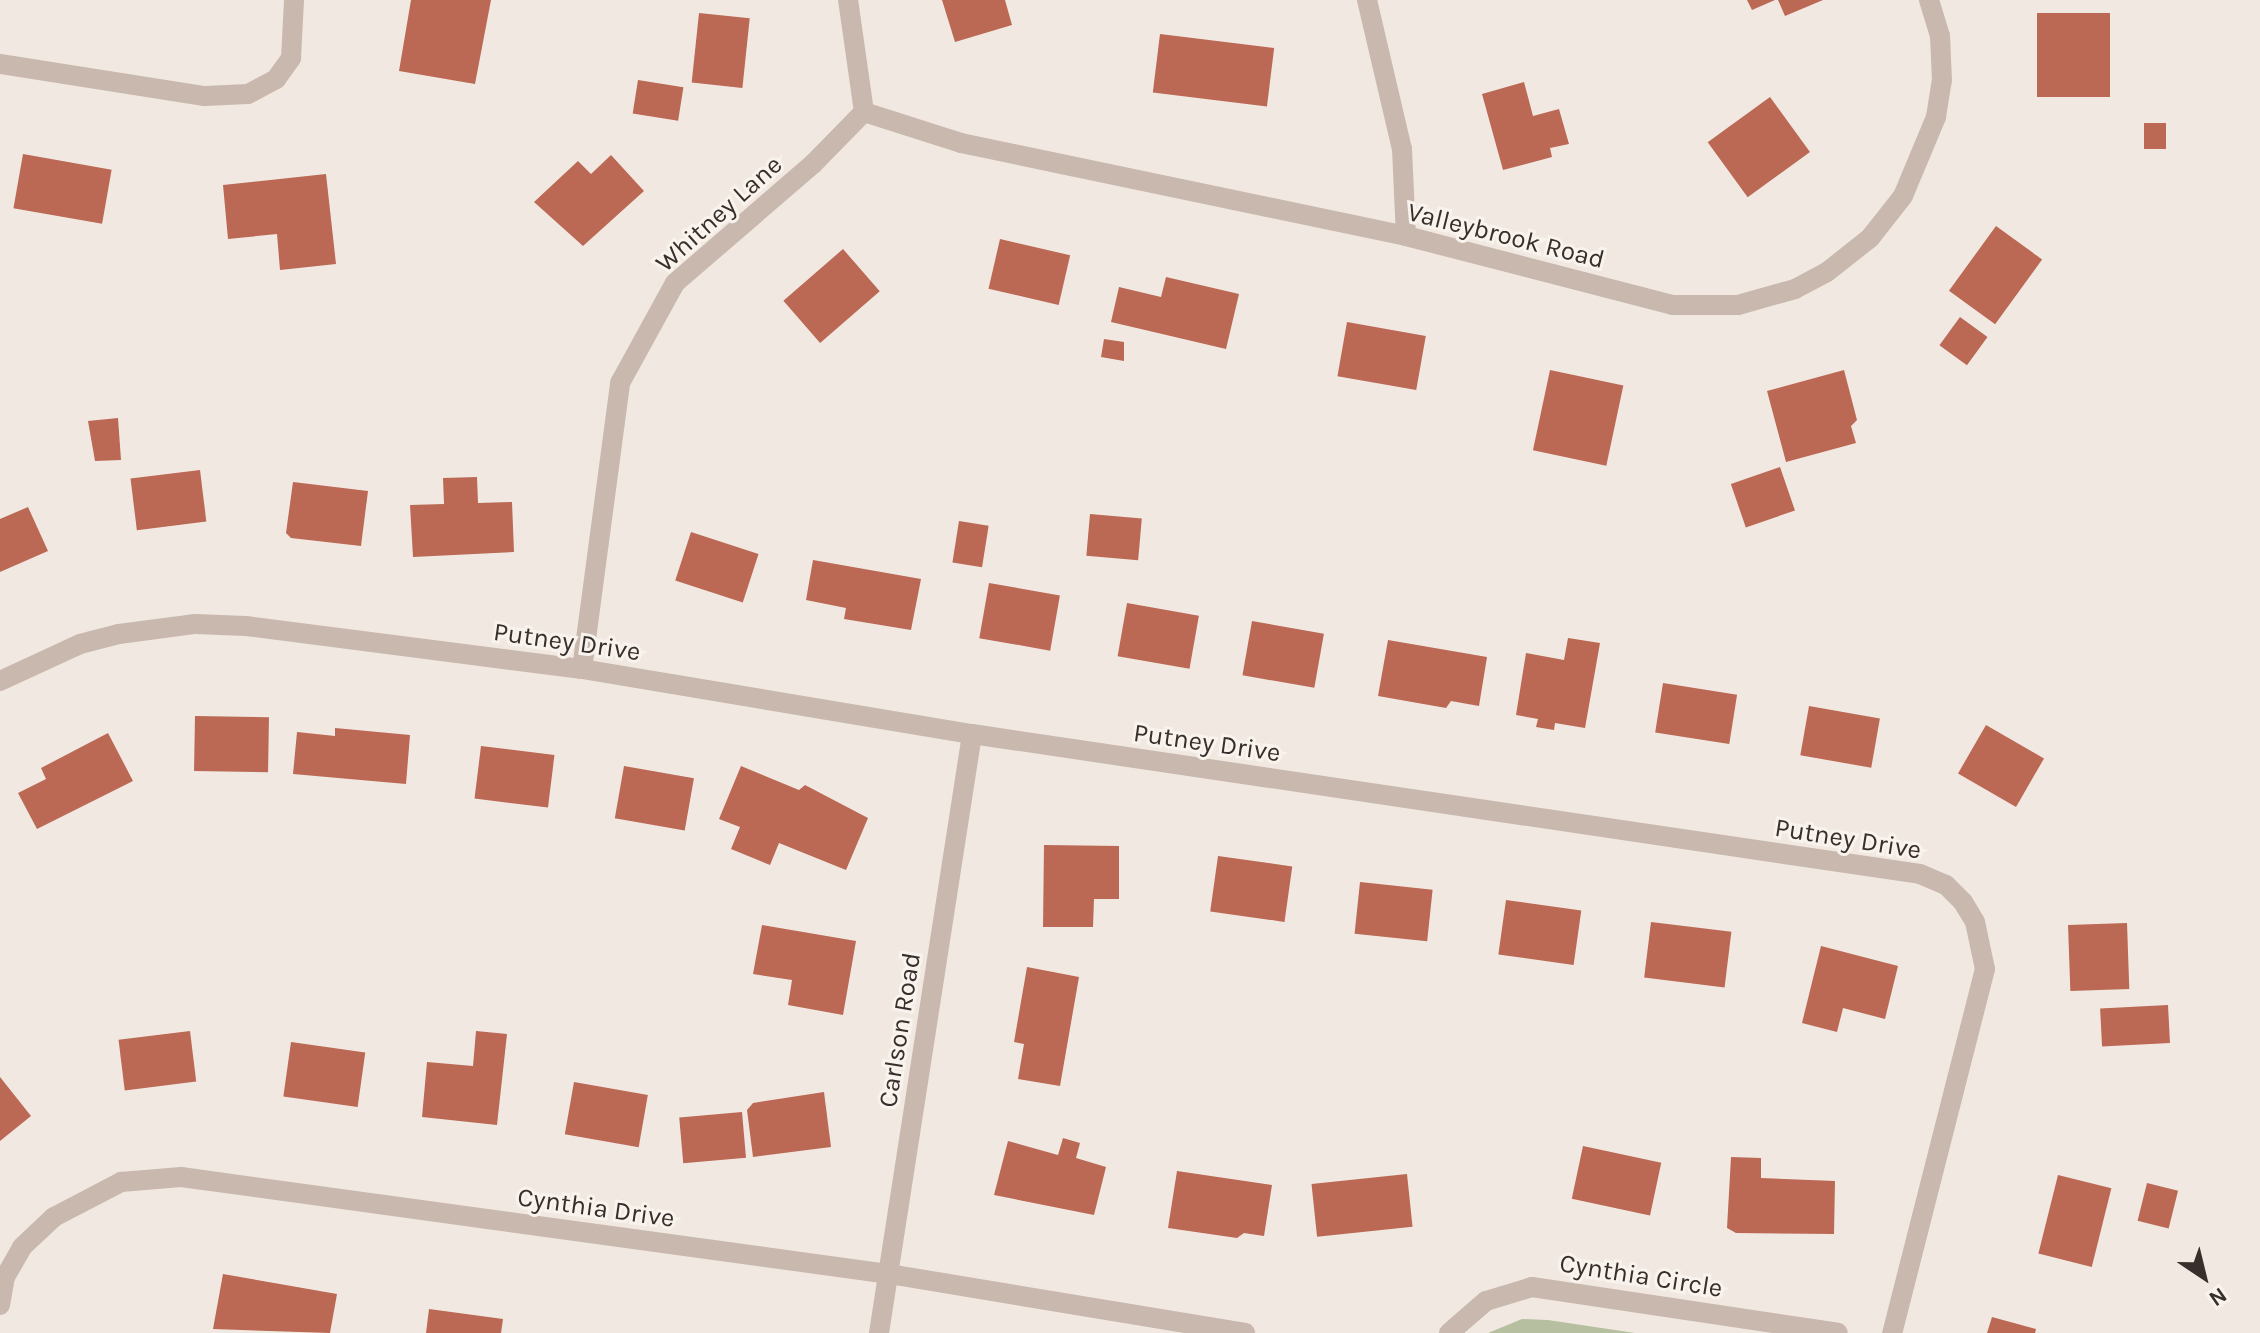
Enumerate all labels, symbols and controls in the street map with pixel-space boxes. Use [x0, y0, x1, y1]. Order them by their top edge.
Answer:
street label: Whitney Lane [649, 149, 789, 279]
street label: Valleybrook Road [1404, 196, 1608, 276]
street label: Putney Drive [492, 616, 642, 668]
street label: Putney Drive [1132, 717, 1282, 769]
street label: Putney Drive [1772, 812, 1924, 866]
street label: Carlson Road [872, 950, 928, 1110]
street label: Cynthia Drive [516, 1182, 676, 1234]
north arrow [2164, 1237, 2244, 1317]
street label: Cynthia Circle [1557, 1248, 1725, 1304]
text: N [2204, 1281, 2232, 1312]

